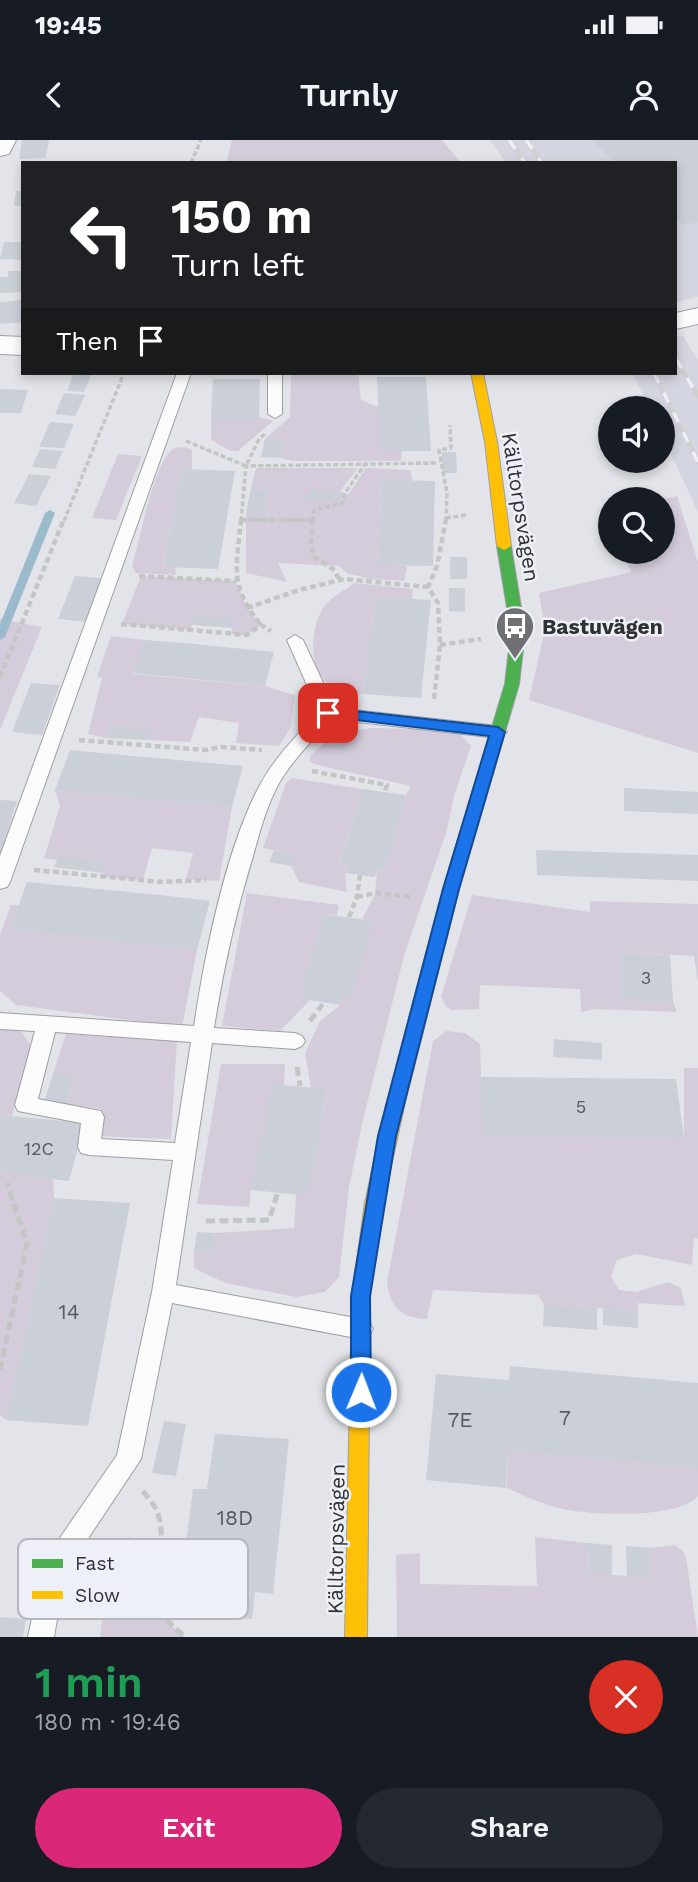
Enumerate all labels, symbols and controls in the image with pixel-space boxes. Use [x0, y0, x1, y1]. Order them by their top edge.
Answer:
text: 19:45 [35, 10, 102, 40]
icon: back [35, 76, 73, 114]
text: Turnly [300, 76, 398, 114]
icon: person [625, 76, 663, 114]
text: 150 m [171, 187, 312, 245]
icon: left [56, 189, 147, 280]
text: Turn left [171, 246, 304, 284]
icon: arrive [132, 322, 170, 360]
text: Then [56, 326, 118, 356]
map controls [598, 396, 675, 564]
button: sound [598, 396, 675, 473]
street label: Källtorpsvägen [497, 431, 545, 583]
button: search [598, 487, 675, 564]
bus stop icon: Bastuvägen [494, 605, 536, 660]
place label: Bastuvägen [542, 614, 663, 639]
pin [298, 683, 358, 743]
icon: arrive [309, 694, 347, 732]
house number: 3 [641, 967, 651, 988]
house number: 5 [576, 1096, 586, 1117]
house number: 12C [24, 1138, 54, 1159]
house number: 14 [58, 1299, 80, 1324]
position arrow [324, 1355, 398, 1429]
house number: 7 [559, 1405, 571, 1430]
house number: 7E [447, 1407, 473, 1432]
street label: Källtorpsvägen [322, 1464, 350, 1614]
house number: 18D [217, 1505, 253, 1530]
legend [18, 1539, 248, 1619]
text: Fast [75, 1552, 114, 1575]
text: Slow [75, 1584, 120, 1607]
text: 1 min [35, 1658, 143, 1707]
button: close [589, 1660, 663, 1734]
text: 180 m · 19:46 [35, 1709, 181, 1736]
button: Exit [35, 1788, 342, 1868]
button: Share [356, 1788, 663, 1868]

